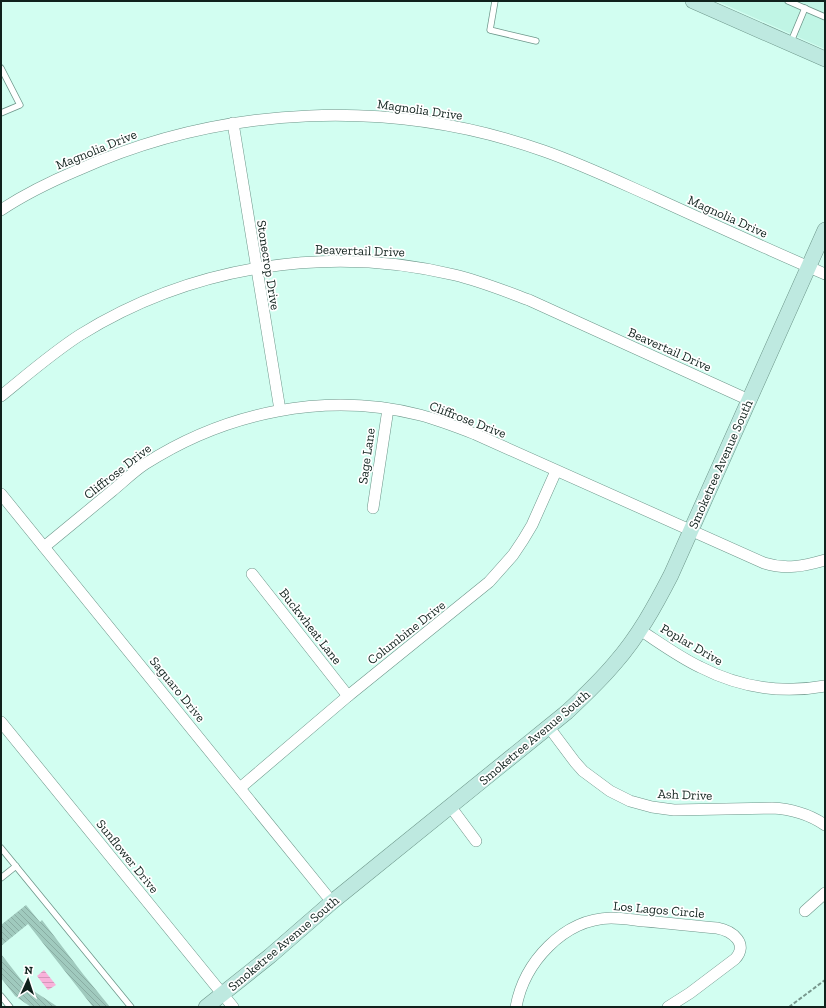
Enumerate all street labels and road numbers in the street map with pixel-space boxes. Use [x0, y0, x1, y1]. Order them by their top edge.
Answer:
street label: Magnolia Drive [376, 96, 463, 123]
street label: Magnolia Drive [54, 126, 139, 172]
street label: Magnolia Drive [686, 192, 770, 241]
street label: Stonecrop Drive [254, 219, 283, 311]
street label: Beavertail Drive [315, 241, 405, 260]
street label: Beavertail Drive [626, 324, 714, 375]
street label: Smoketree Avenue South [685, 397, 756, 531]
street label: Cliffrose Drive [427, 398, 508, 441]
street label: Sage Lane [355, 427, 378, 485]
street label: Cliffrose Drive [81, 441, 154, 502]
street label: Buckwheat Lane [276, 585, 345, 667]
street label: Columbine Drive [364, 597, 448, 667]
street label: Poplar Drive [658, 621, 726, 668]
street label: Saguaro Drive [147, 654, 208, 725]
street label: Smoketree Avenue South [476, 686, 593, 788]
street label: Ash Drive [657, 786, 713, 803]
street label: Sunflower Drive [93, 816, 162, 896]
street label: Smoketree Avenue South [225, 892, 342, 994]
street label: Los Lagos Circle [613, 898, 705, 921]

